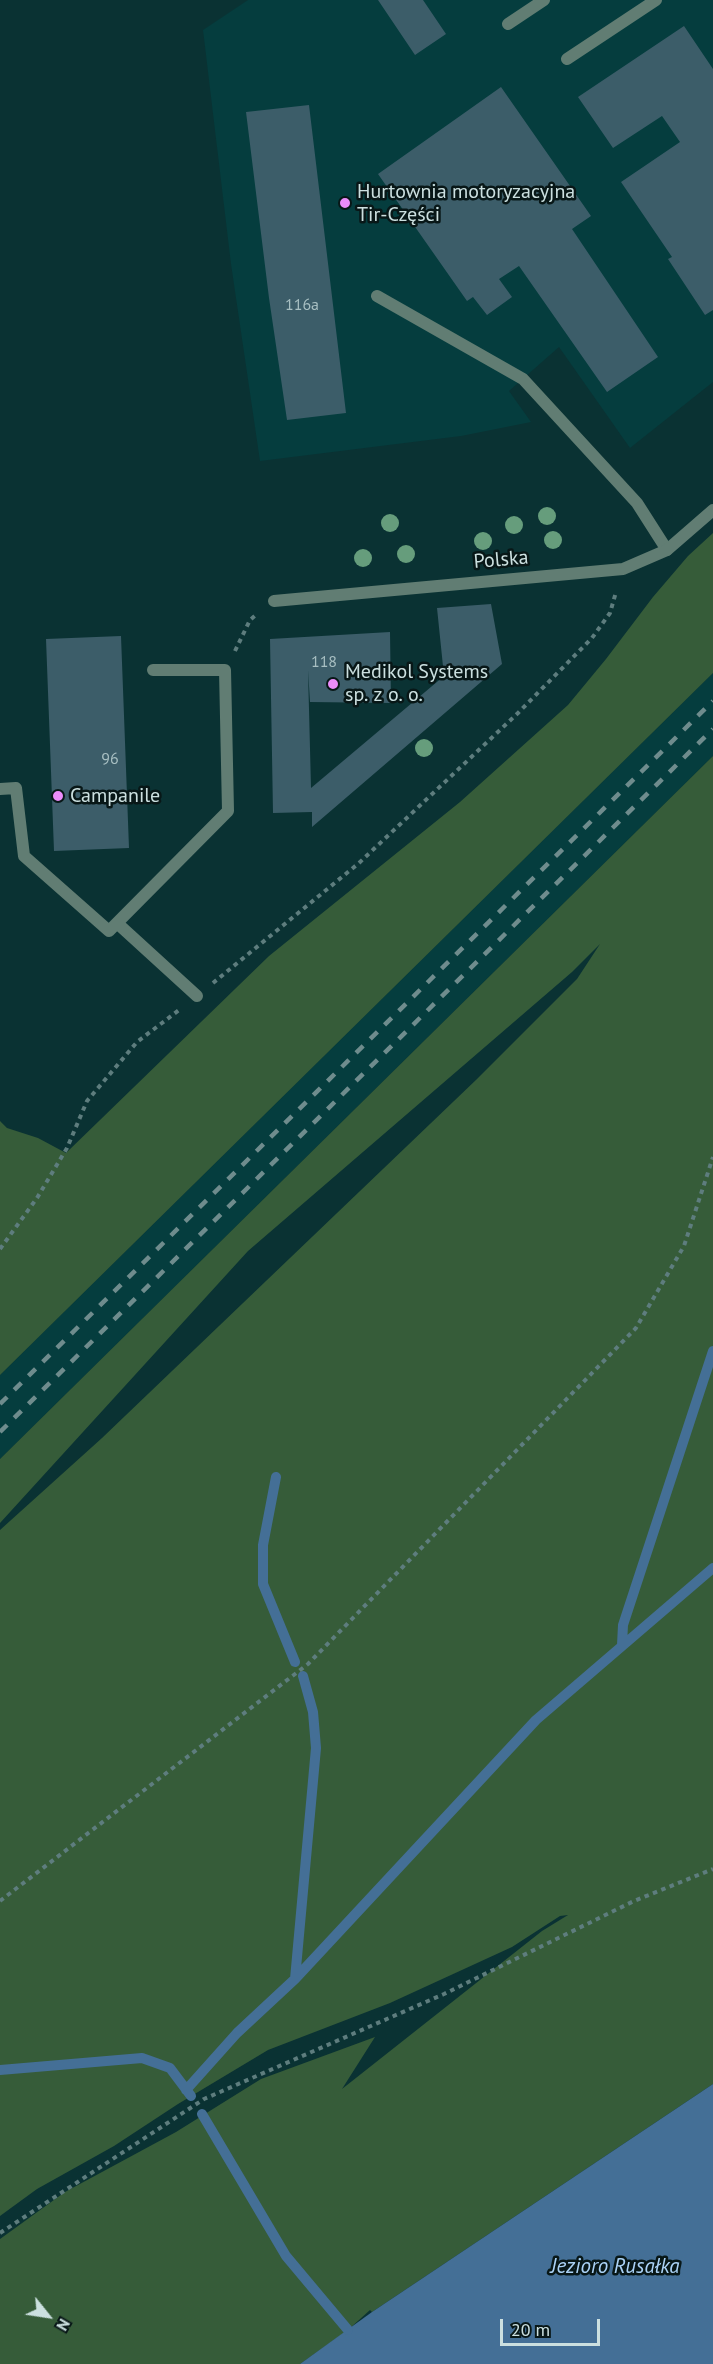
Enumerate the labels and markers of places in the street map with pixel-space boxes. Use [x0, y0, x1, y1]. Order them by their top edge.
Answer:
place label: Hurtownia motoryzacyjna Tir-Części [357, 180, 575, 227]
marker: Hurtownia motoryzacyjna Tir-Części [338, 196, 352, 210]
place label: Medikol Systems sp. z o. o. [345, 660, 488, 707]
marker: Medikol Systems sp. z o. o. [326, 677, 340, 691]
place label: Campanile [70, 784, 160, 808]
marker: Campanile [51, 789, 65, 803]

